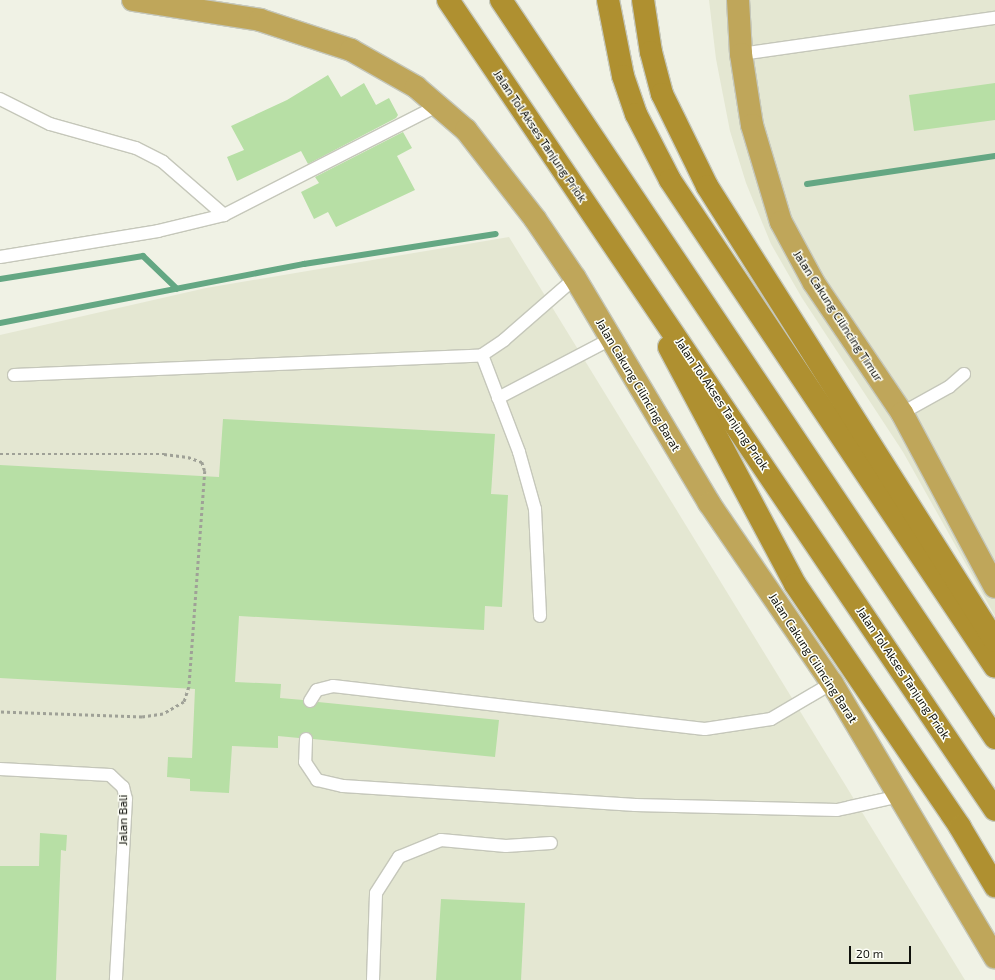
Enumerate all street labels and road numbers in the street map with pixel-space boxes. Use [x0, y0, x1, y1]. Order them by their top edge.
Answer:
street label: Jalan Tol Akses Tanjung Priok [490, 67, 590, 205]
street label: Jalan Cakung Cilincing Timur [790, 248, 886, 384]
street label: Jalan Cakung Cilincing Barat [593, 316, 683, 454]
street label: Jalan Tol Akses Tanjung Priok [672, 335, 772, 473]
street label: Jalan Cakung Cilincing Barat [766, 590, 860, 726]
street label: Jalan Tol Akses Tanjung Priok [853, 604, 953, 742]
street label: Jalan Bali [116, 794, 130, 846]

